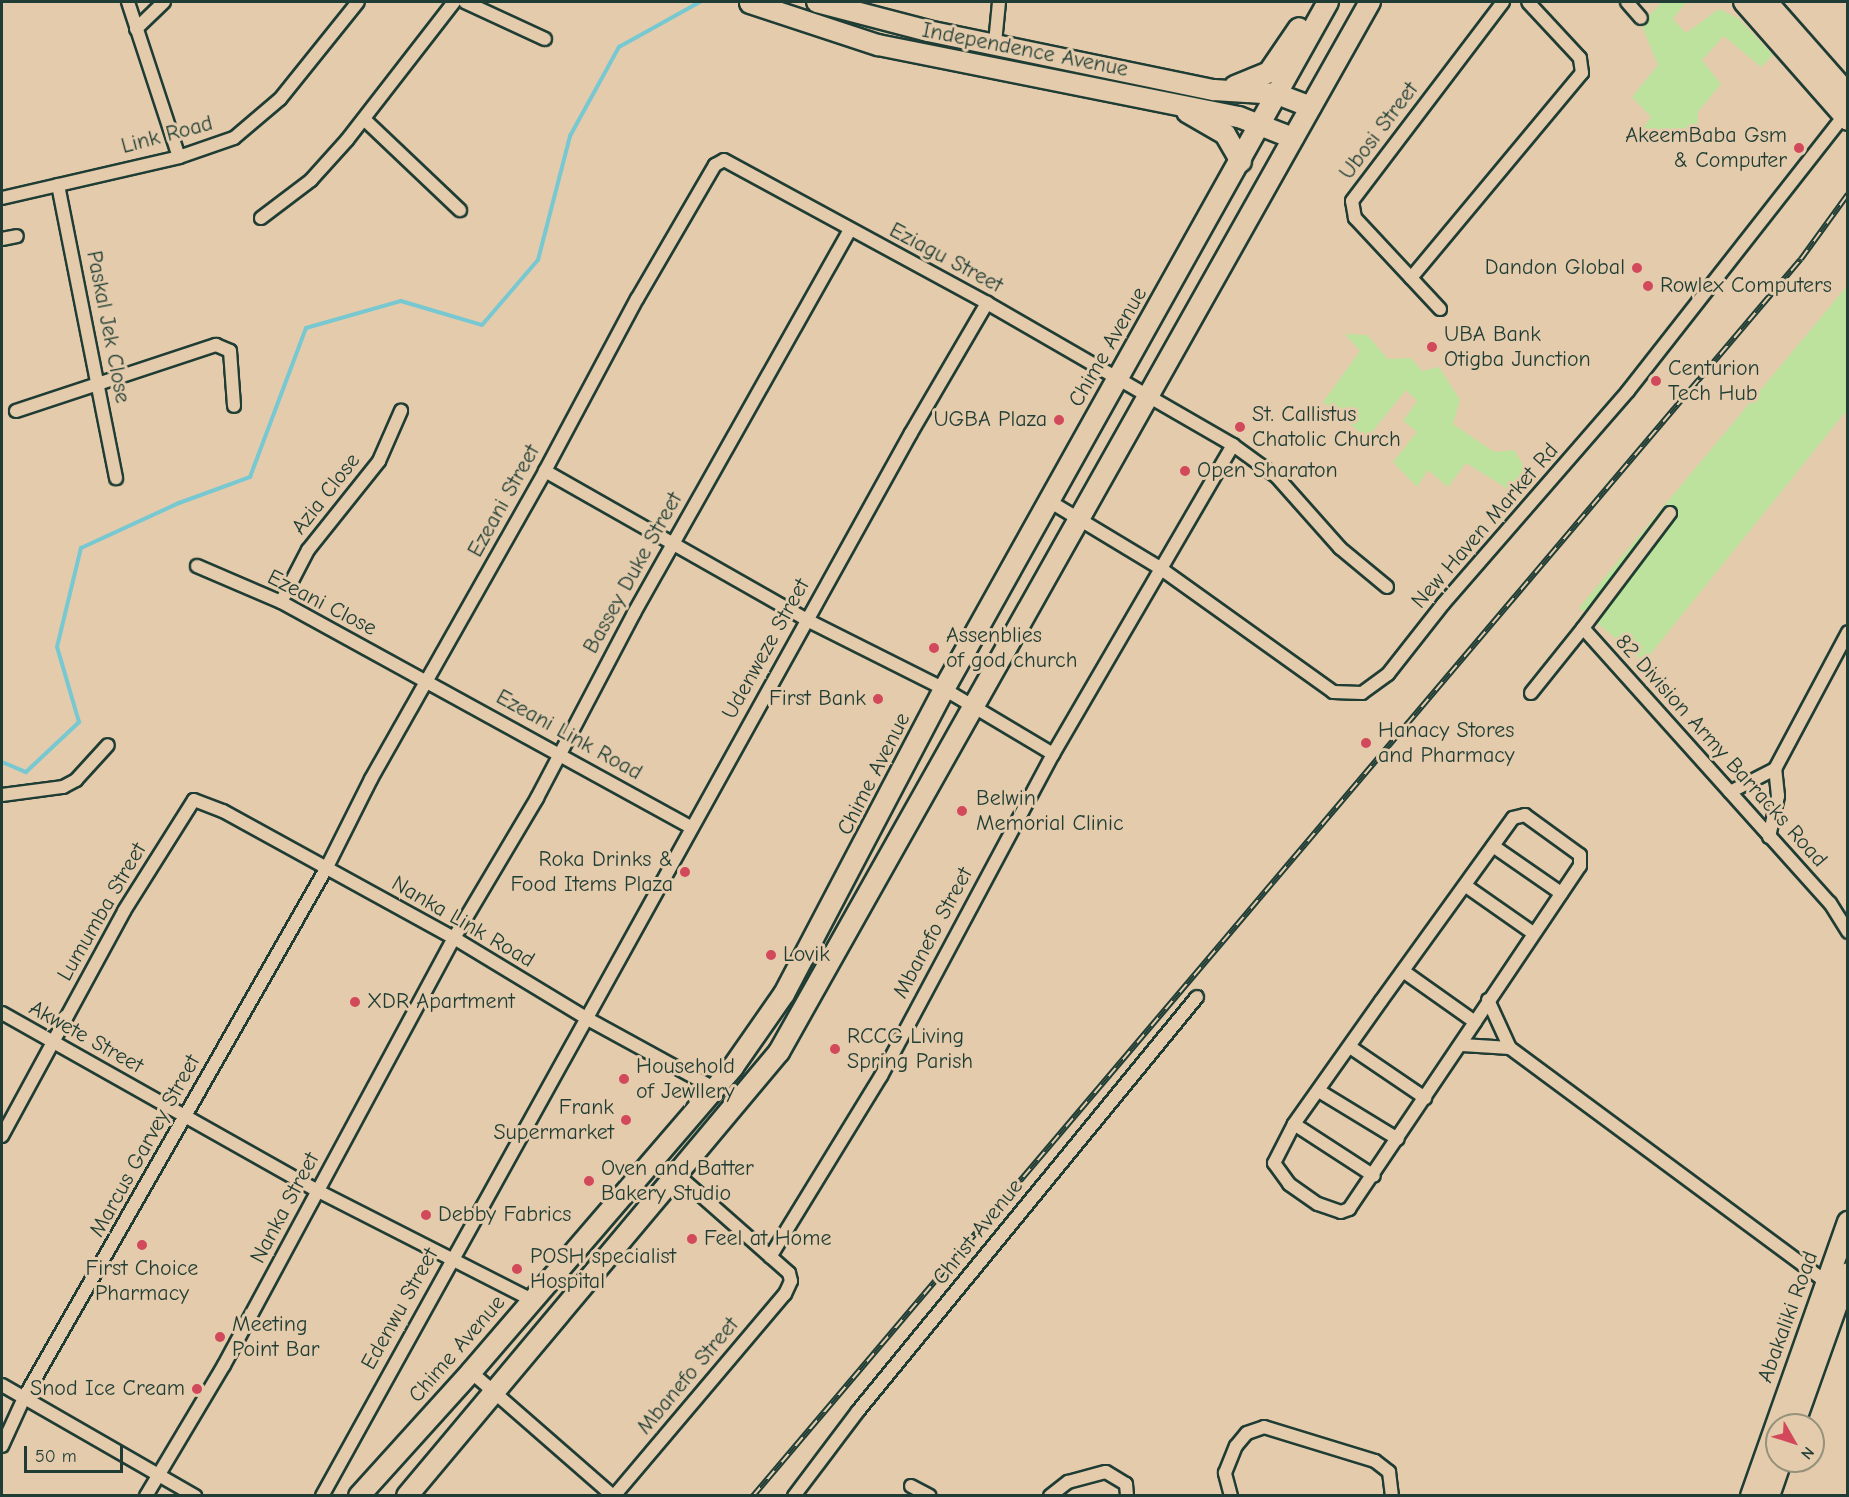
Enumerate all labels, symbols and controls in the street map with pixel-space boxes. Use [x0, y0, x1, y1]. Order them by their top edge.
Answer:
street label: Independence Avenue [920, 17, 1130, 83]
street label: Ubosi Street [1334, 77, 1424, 185]
street label: Link Road [118, 110, 216, 160]
place label: AkeemBaba Gsm & Computer [1625, 122, 1787, 174]
marker: AkeemBaba Gsm & Computer [1792, 141, 1806, 155]
street label: Eziagu Street [885, 217, 1007, 299]
street label: Paskal Jek Close [80, 249, 136, 405]
place label: Dandon Global [1485, 255, 1625, 281]
marker: Dandon Global [1630, 261, 1644, 275]
place label: Rowlex Computers [1660, 273, 1832, 299]
marker: Rowlex Computers [1641, 279, 1655, 293]
street label: Chime Avenue [1063, 282, 1153, 412]
place label: UBA Bank Otigba Junction [1444, 321, 1591, 372]
marker: UBA Bank Otigba Junction [1425, 340, 1439, 354]
place label: Centurion Tech Hub [1668, 355, 1760, 406]
marker: Centurion Tech Hub [1649, 374, 1663, 388]
place label: St. Callistus Chatolic Church [1252, 401, 1401, 452]
place label: UGBA Plaza [933, 407, 1047, 433]
marker: UGBA Plaza [1052, 413, 1066, 427]
marker: St. Callistus Chatolic Church [1233, 420, 1247, 434]
street label: New Haven Market Rd [1406, 438, 1564, 614]
street label: Ezeani Street [462, 440, 546, 562]
street label: Azia Close [286, 448, 366, 540]
place label: Open Sharaton [1197, 458, 1338, 484]
marker: Open Sharaton [1178, 464, 1192, 478]
street label: Bassey Duke Street [578, 488, 688, 658]
street label: Ezeani Close [263, 564, 381, 642]
street label: Udenweze Street [717, 574, 815, 724]
place label: Assenblies of god church [946, 622, 1077, 674]
street label: 82 Division Army Barracks Road [1609, 629, 1833, 873]
marker: Assenblies of god church [927, 641, 941, 655]
street label: Ezeani Link Road [491, 684, 647, 786]
place label: First Bank [769, 686, 866, 712]
marker: First Bank [871, 692, 885, 706]
street label: Chime Avenue [832, 708, 916, 840]
place label: Hanacy Stores and Pharmacy [1378, 717, 1515, 768]
marker: Hanacy Stores and Pharmacy [1359, 736, 1373, 750]
place label: Belwin Memorial Clinic [976, 785, 1124, 836]
marker: Belwin Memorial Clinic [953, 802, 971, 820]
street label: Lumumba Street [52, 838, 152, 986]
place label: Roka Drinks & Food Items Plaza [510, 846, 673, 897]
street label: Mbanefo Street [887, 863, 979, 1003]
marker: Roka Drinks & Food Items Plaza [678, 865, 692, 879]
street label: Nanka Link Road [387, 870, 539, 974]
place label: Lovik [783, 942, 830, 968]
marker: Lovik [764, 948, 778, 962]
place label: XDR Apartment [367, 989, 515, 1015]
street label: Akwete Street [24, 995, 148, 1079]
marker: XDR Apartment [348, 995, 362, 1009]
place label: RCCG Living Spring Parish [847, 1023, 973, 1074]
marker: RCCG Living Spring Parish [828, 1042, 842, 1056]
street label: Marcus Garvey Street [84, 1050, 206, 1242]
place label: Household of Jewllery [636, 1053, 735, 1104]
marker: Household of Jewllery [617, 1072, 631, 1086]
place label: Frank Supermarket [493, 1094, 614, 1146]
marker: Frank Supermarket [619, 1113, 633, 1127]
street label: Nanka Street [245, 1148, 325, 1268]
place label: Oven and Batter Bakery Studio [601, 1155, 754, 1206]
marker: Oven and Batter Bakery Studio [582, 1174, 596, 1188]
street label: Christ Avenue [927, 1174, 1029, 1290]
place label: Debby Fabrics [438, 1202, 572, 1228]
marker: Debby Fabrics [419, 1208, 433, 1222]
place label: Feel at Home [704, 1226, 831, 1252]
marker: Feel at Home [685, 1232, 699, 1246]
marker: First Choice Pharmacy [135, 1238, 149, 1252]
place label: POSH specialist Hospital [530, 1243, 676, 1294]
street label: Edenwu Street [356, 1244, 444, 1374]
street label: Abakaliki Road [1752, 1248, 1824, 1386]
place label: First Choice Pharmacy [86, 1255, 198, 1306]
marker: POSH specialist Hospital [508, 1260, 526, 1278]
street label: Chime Avenue [403, 1290, 511, 1408]
place label: Meeting Point Bar [232, 1311, 320, 1362]
street label: Mbanefo Street [631, 1312, 745, 1440]
marker: Meeting Point Bar [213, 1330, 227, 1344]
place label: Snod Ice Cream [30, 1376, 185, 1402]
marker: Snod Ice Cream [190, 1382, 204, 1396]
north arrow [1765, 1413, 1825, 1473]
scale bar [27, 1434, 126, 1472]
text: N [1797, 1443, 1818, 1463]
text: 50 m [35, 1446, 77, 1467]

